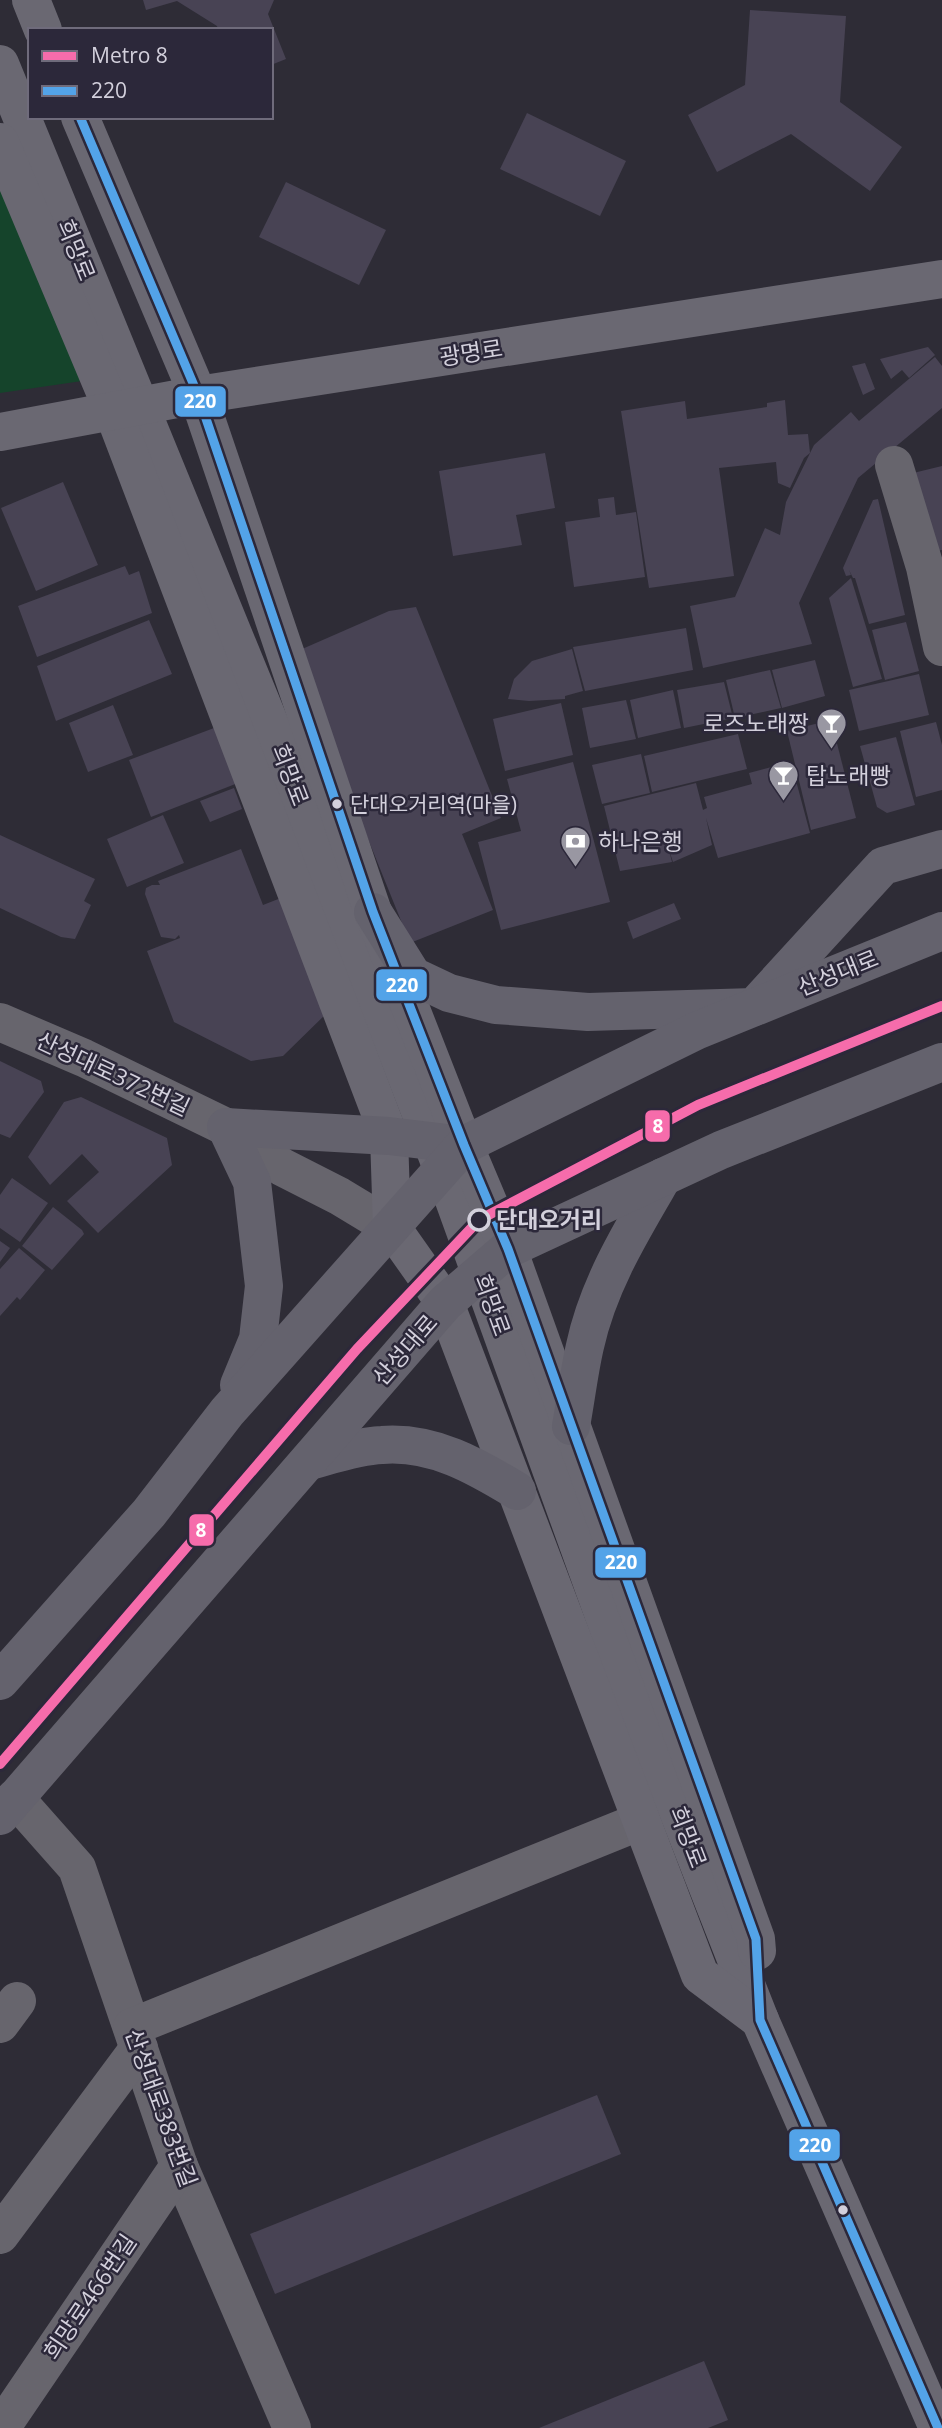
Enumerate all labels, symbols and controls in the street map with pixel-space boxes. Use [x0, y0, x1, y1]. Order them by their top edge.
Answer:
legend [28, 28, 273, 119]
text: Metro 8 [91, 41, 168, 69]
text: 220 [91, 76, 127, 104]
street label: 희망로 [50, 214, 104, 285]
street label: 광명로 [437, 331, 505, 373]
line badge: 220 [174, 385, 227, 418]
text: 220 [184, 388, 216, 414]
place label: 로즈노래짱 [703, 707, 809, 739]
bar icon: 로즈노래짱 [815, 707, 849, 751]
street label: 희망로 [265, 739, 317, 810]
bar icon: 탑노래빵 [766, 759, 800, 803]
place label: 탑노래빵 [806, 759, 891, 791]
place label: 단대오거리역(마을) [350, 790, 517, 818]
marker: 단대오거리역(마을) [330, 797, 344, 811]
bank icon: 하나은행 [558, 825, 592, 869]
place label: 하나은행 [598, 825, 683, 857]
street label: 산성대로 [792, 941, 883, 1003]
line badge: 220 [375, 968, 428, 1002]
text: 220 [386, 972, 418, 998]
street label: 산성대로372번길 [31, 1023, 196, 1123]
line badge: 8 [644, 1109, 671, 1143]
text: 8 [653, 1113, 664, 1139]
place label: 단대오거리 [496, 1203, 602, 1235]
marker: 단대오거리 [468, 1209, 490, 1231]
street label: 희망로 [467, 1269, 519, 1340]
street label: 산성대로 [364, 1307, 444, 1392]
line badge: 8 [188, 1513, 215, 1547]
text: 8 [196, 1517, 207, 1543]
line badge: 220 [594, 1546, 647, 1579]
text: 220 [605, 1549, 637, 1575]
street label: 희망로 [663, 1801, 715, 1872]
street label: 산성대로383번길 [118, 2024, 205, 2191]
line badge: 220 [788, 2128, 841, 2162]
text: 220 [799, 2132, 831, 2158]
unlabelled marker [836, 2203, 850, 2217]
street label: 희망로466번길 [35, 2227, 143, 2366]

